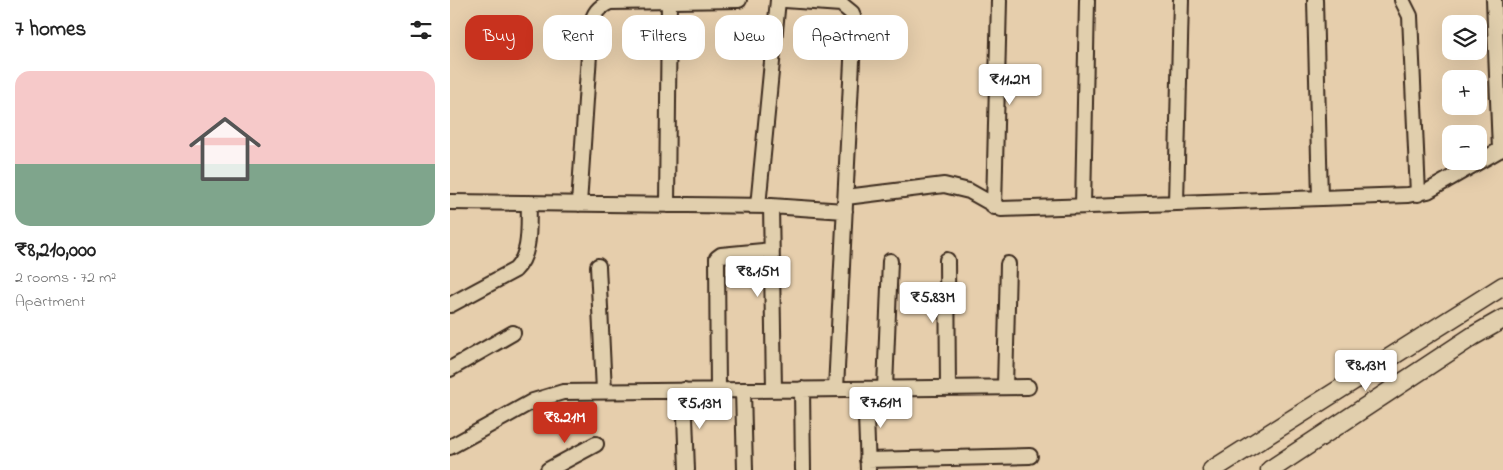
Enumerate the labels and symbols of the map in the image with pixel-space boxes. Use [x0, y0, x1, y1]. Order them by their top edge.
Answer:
pin: ₹11.2M [969, 64, 1051, 106]
pin: ₹8.15M [717, 256, 799, 298]
pin: ₹5.83M [892, 282, 974, 324]
pin: ₹8.13M [1325, 350, 1407, 392]
pin: ₹7.61M [840, 386, 922, 429]
pin: ₹5.13M [659, 388, 741, 430]
pin: ₹8.21M [524, 402, 606, 444]

